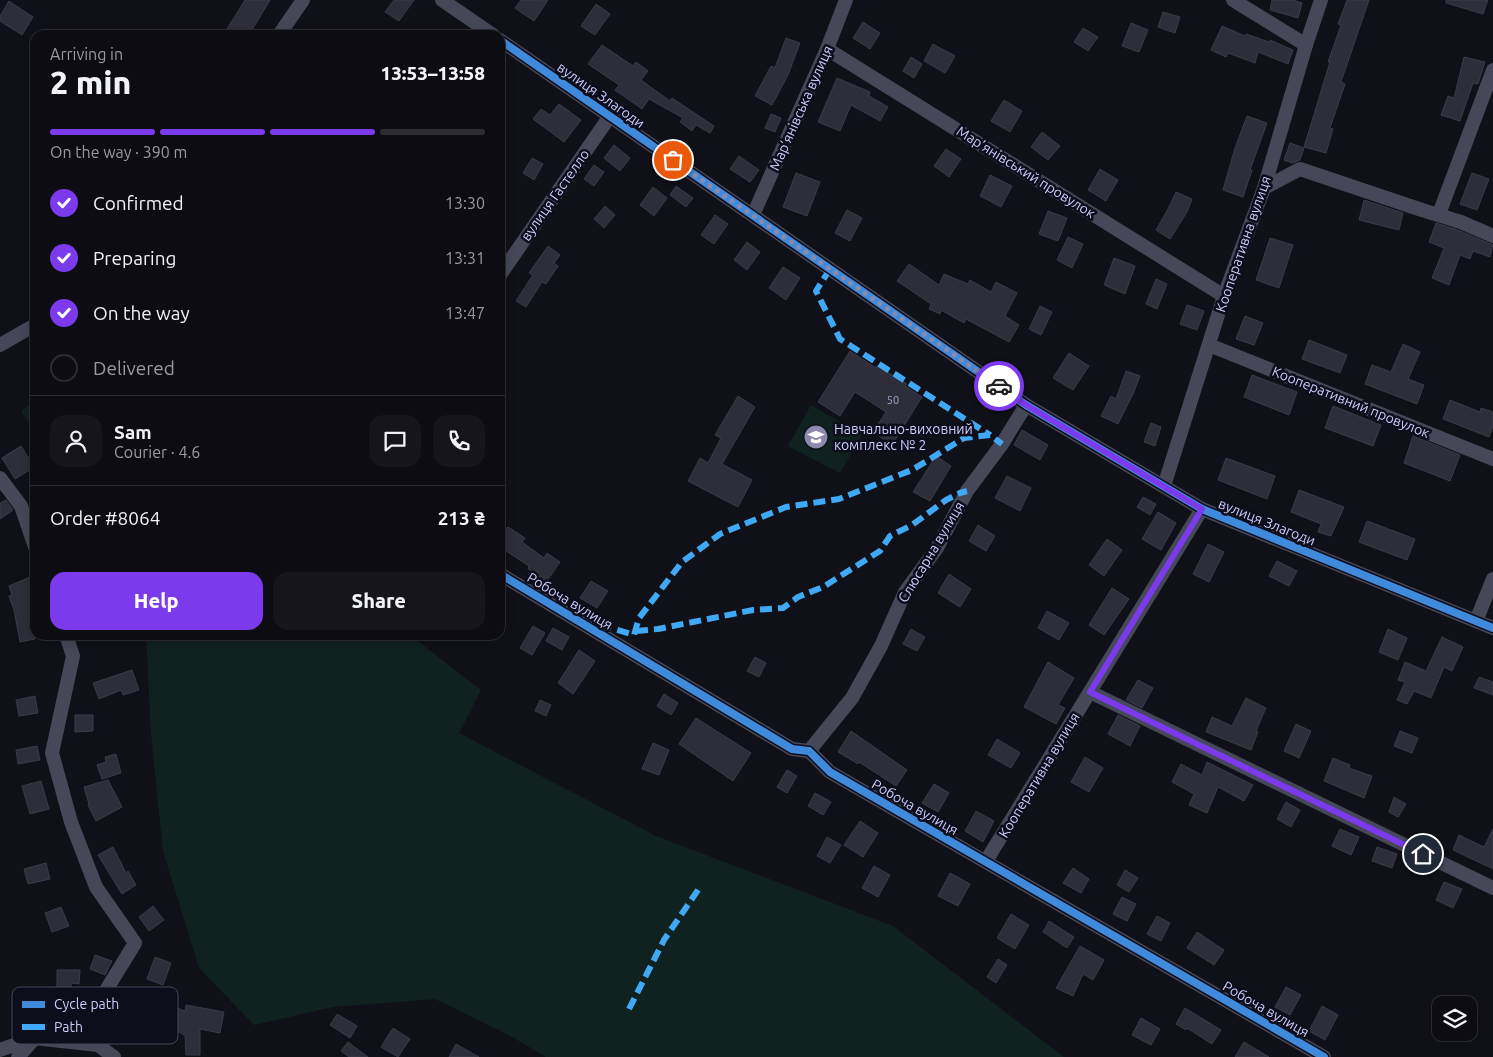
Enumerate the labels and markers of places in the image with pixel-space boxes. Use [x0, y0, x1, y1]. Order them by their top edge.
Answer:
pin [652, 139, 694, 181]
place label: Навчально-виховний комплекс № 2 [834, 421, 973, 453]
school or university icon: Навчально-виховний комплекс № 2 [803, 424, 829, 450]
pin [1402, 833, 1444, 875]

